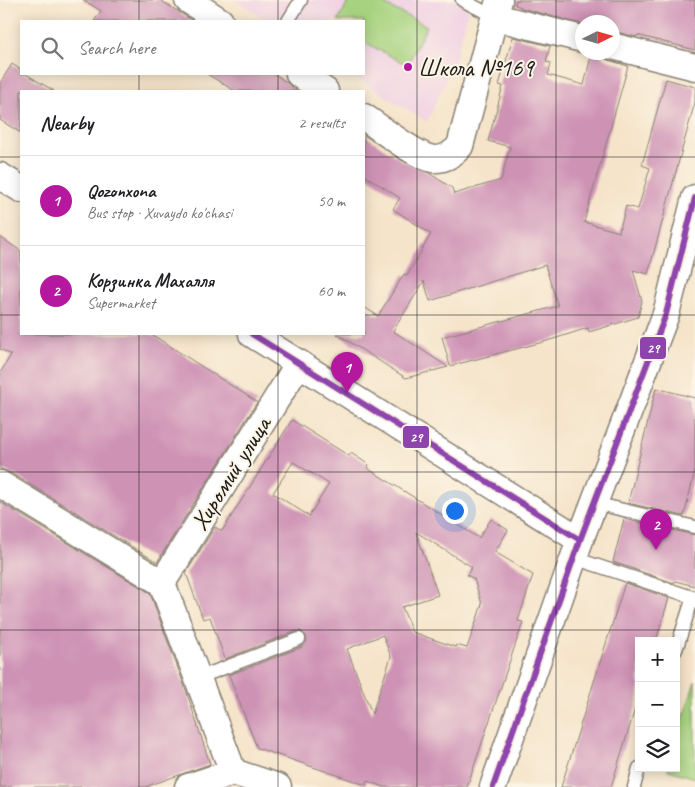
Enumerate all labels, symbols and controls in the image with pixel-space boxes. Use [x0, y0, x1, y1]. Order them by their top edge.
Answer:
north arrow [575, 15, 620, 60]
search box [20, 20, 365, 75]
icon: search [38, 34, 66, 62]
text: Search here [78, 36, 155, 60]
place label: Школа №169 [418, 52, 535, 84]
marker: Школа №169 [402, 61, 414, 73]
text: Nearby [40, 110, 93, 136]
text: 2 results [298, 113, 345, 133]
text: Qozonxona [87, 179, 155, 203]
text: 1 [52, 191, 60, 211]
text: 50 m [318, 191, 345, 211]
text: Bus stop · Xuvaydo ko'chasi [87, 203, 232, 223]
text: Корзинка Махалля [87, 269, 214, 293]
text: 2 [52, 281, 60, 301]
text: 60 m [318, 281, 345, 301]
text: Supermarket [87, 293, 155, 313]
line badge: 29 [639, 336, 667, 360]
text: 29 [647, 340, 661, 357]
pin: 1 [331, 352, 363, 393]
street label: Хиромий улица [183, 409, 280, 536]
line badge: 29 [402, 425, 430, 449]
text: 29 [410, 429, 424, 446]
your location [442, 498, 468, 524]
pin: 2 [640, 509, 672, 550]
map controls [635, 637, 680, 772]
button: + [635, 637, 680, 682]
button: − [635, 682, 680, 727]
button: layers [635, 727, 680, 772]

